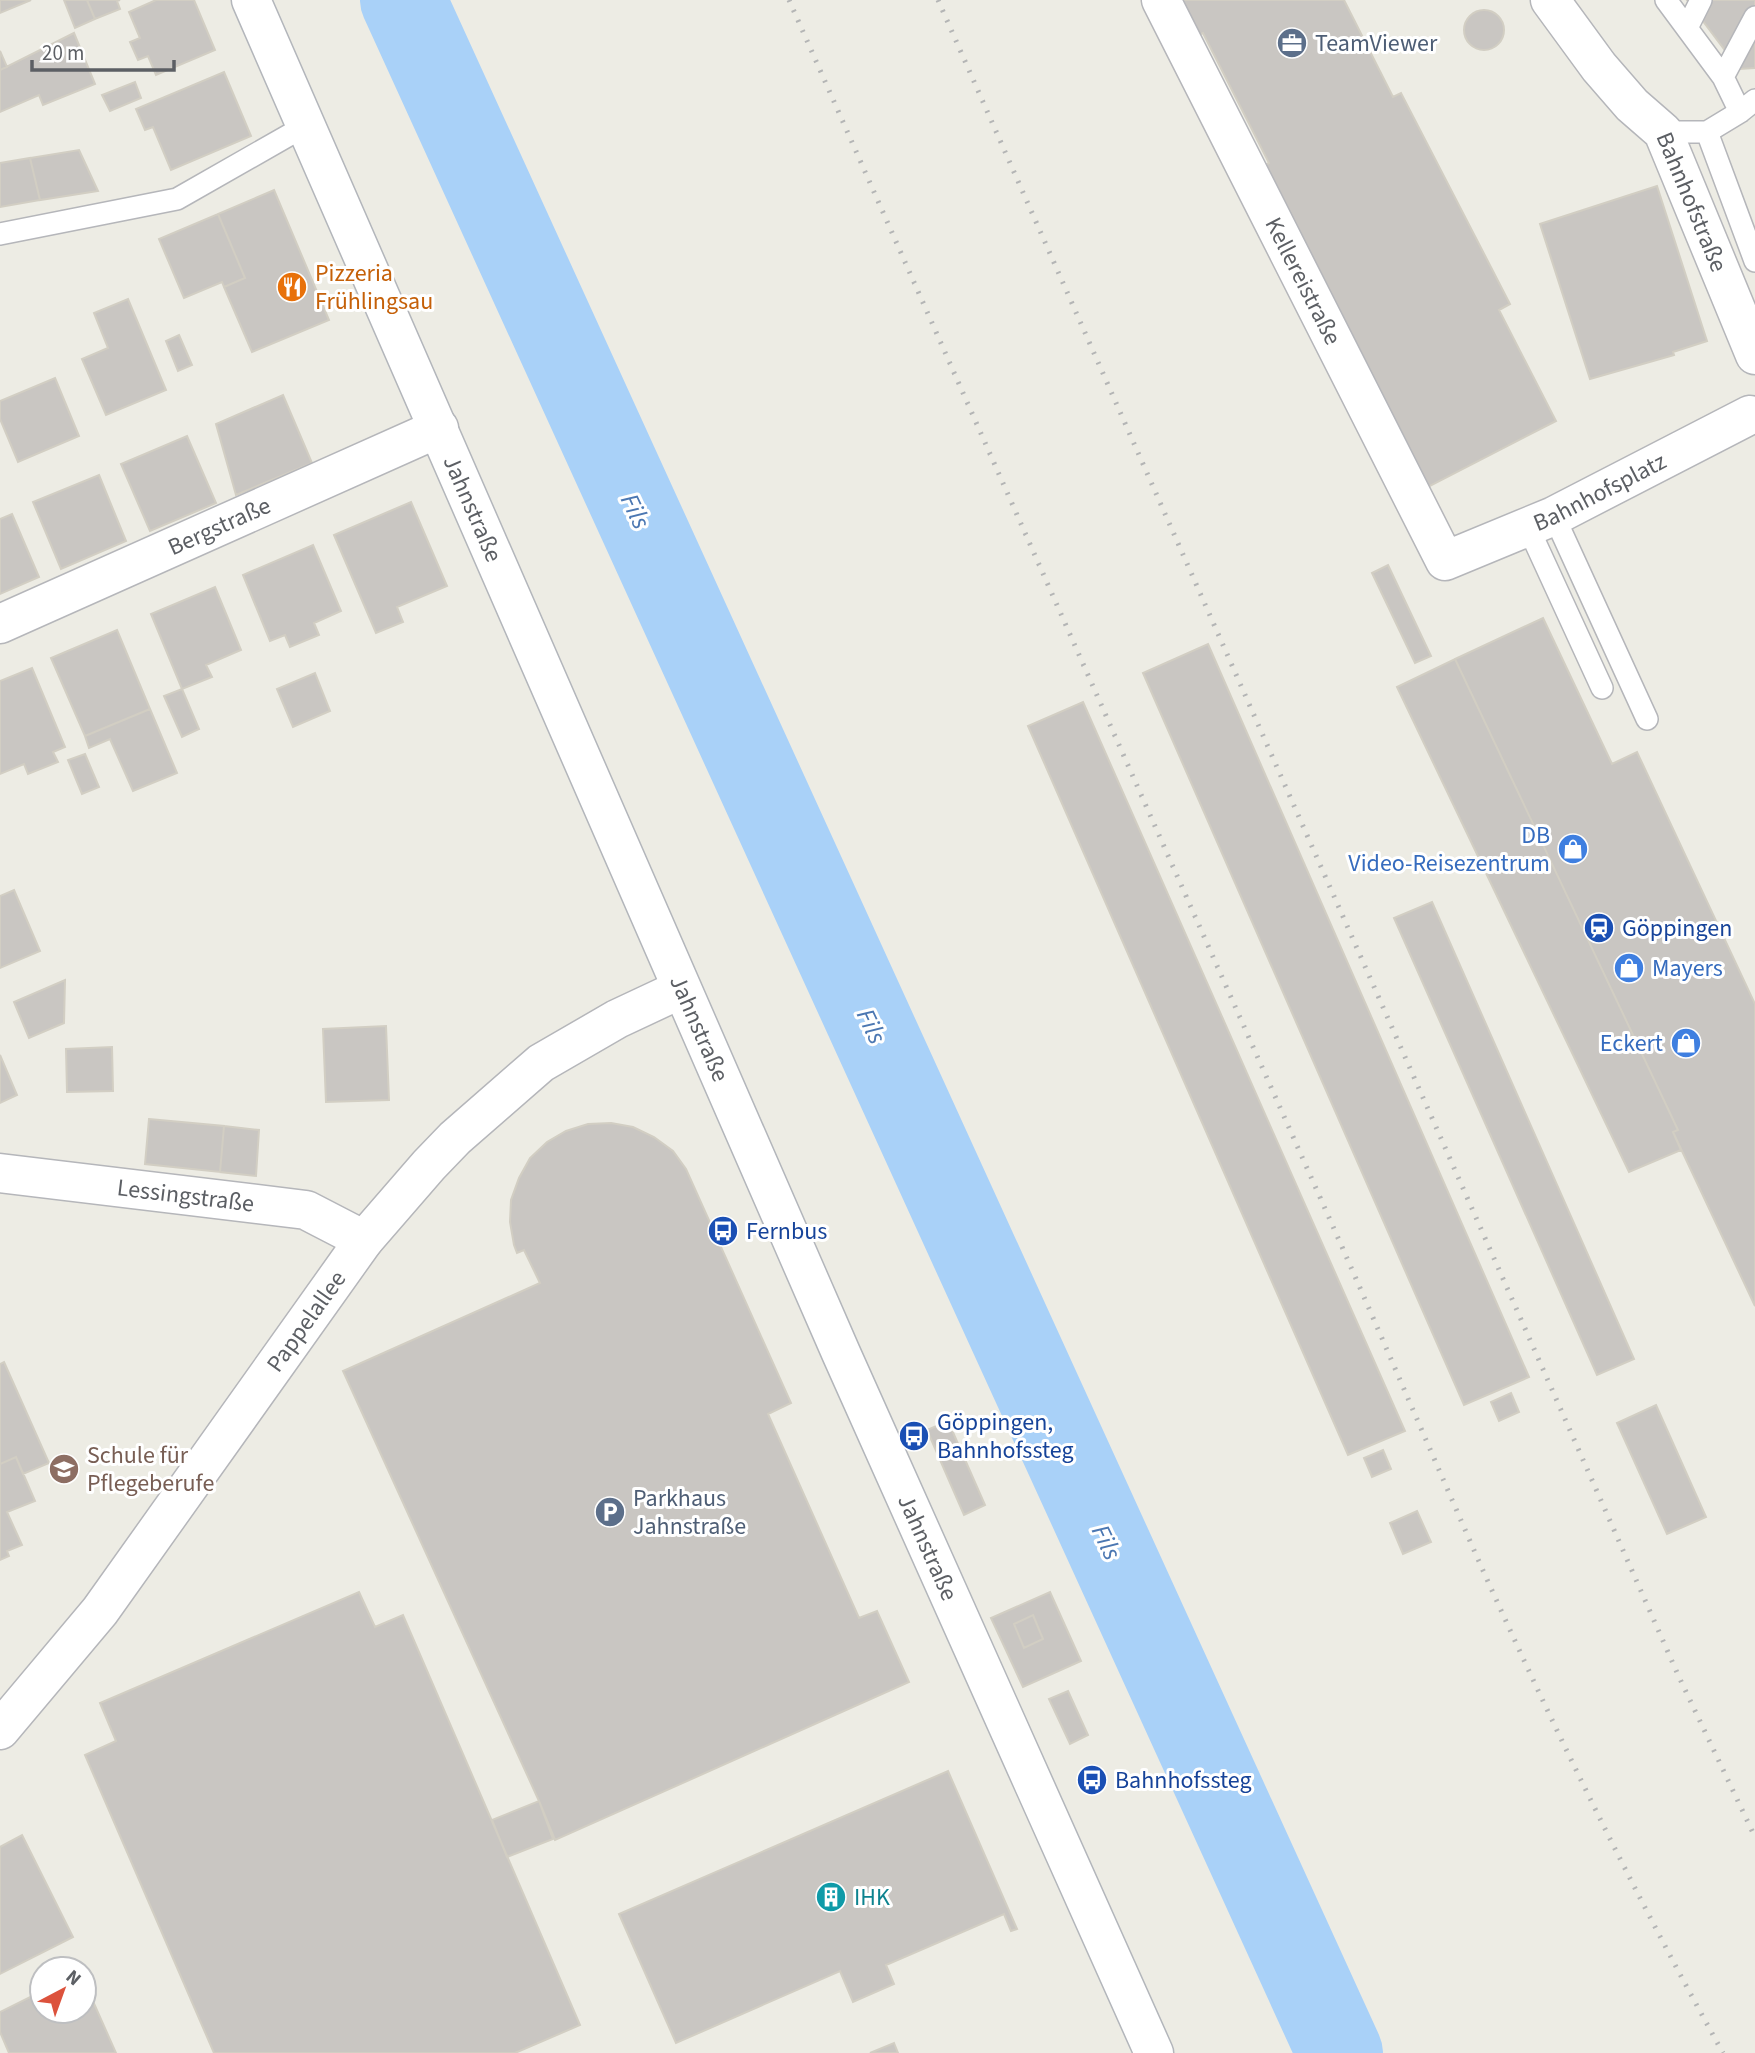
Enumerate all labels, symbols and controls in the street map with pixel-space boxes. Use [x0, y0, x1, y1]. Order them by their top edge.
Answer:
office icon: TeamViewer [1275, 26, 1309, 60]
place label: TeamViewer [1315, 26, 1438, 61]
scale bar [32, 28, 173, 72]
text: 20 m [42, 38, 84, 68]
street label: Bahnhofstraße [1647, 127, 1736, 277]
street label: Kellereistraße [1256, 211, 1350, 351]
place label: Pizzeria Frühlingsau [315, 256, 433, 319]
restaurant icon: Pizzeria Frühlingsau [275, 270, 309, 304]
street label: Bahnhofsplatz [1528, 444, 1672, 541]
street label: Jahnstraße [434, 450, 511, 568]
water label: Fils [611, 487, 660, 535]
street label: Bergstraße [162, 488, 277, 565]
place label: DB Video-Reisezentrum [1348, 818, 1550, 881]
shop icon: DB Video-Reisezentrum [1556, 832, 1590, 866]
station icon: Göppingen [1582, 911, 1616, 945]
place label: Göppingen [1622, 911, 1732, 946]
shop icon: Mayers [1612, 951, 1646, 985]
place label: Mayers [1652, 951, 1723, 986]
street label: Jahnstraße [660, 970, 738, 1088]
water label: Fils [847, 1002, 896, 1050]
place label: Eckert [1600, 1026, 1663, 1061]
shop icon: Eckert [1669, 1026, 1703, 1060]
street label: Lessingstraße [115, 1170, 256, 1222]
bus stop icon: Fernbus [706, 1214, 740, 1248]
place label: Fernbus [746, 1214, 827, 1249]
street label: Pappelallee [258, 1264, 355, 1380]
place label: Göppingen, Bahnhofssteg [937, 1405, 1074, 1468]
bus stop icon: Göppingen, Bahnhofssteg [897, 1419, 931, 1453]
place label: Schule für Pflegeberufe [87, 1438, 214, 1501]
school or university icon: Schule für Pflegeberufe [47, 1452, 81, 1486]
place label: Parkhaus Jahnstraße [633, 1481, 746, 1544]
street label: Jahnstraße [888, 1489, 967, 1606]
parking icon: Parkhaus Jahnstraße [593, 1495, 627, 1529]
water label: Fils [1082, 1518, 1131, 1566]
bus stop icon: Bahnhofssteg [1075, 1763, 1109, 1797]
place label: Bahnhofssteg [1115, 1763, 1252, 1798]
building icon: IHK [814, 1880, 848, 1914]
place label: IHK [854, 1880, 890, 1915]
north arrow [28, 1955, 98, 2025]
text: N [60, 1964, 87, 1993]

